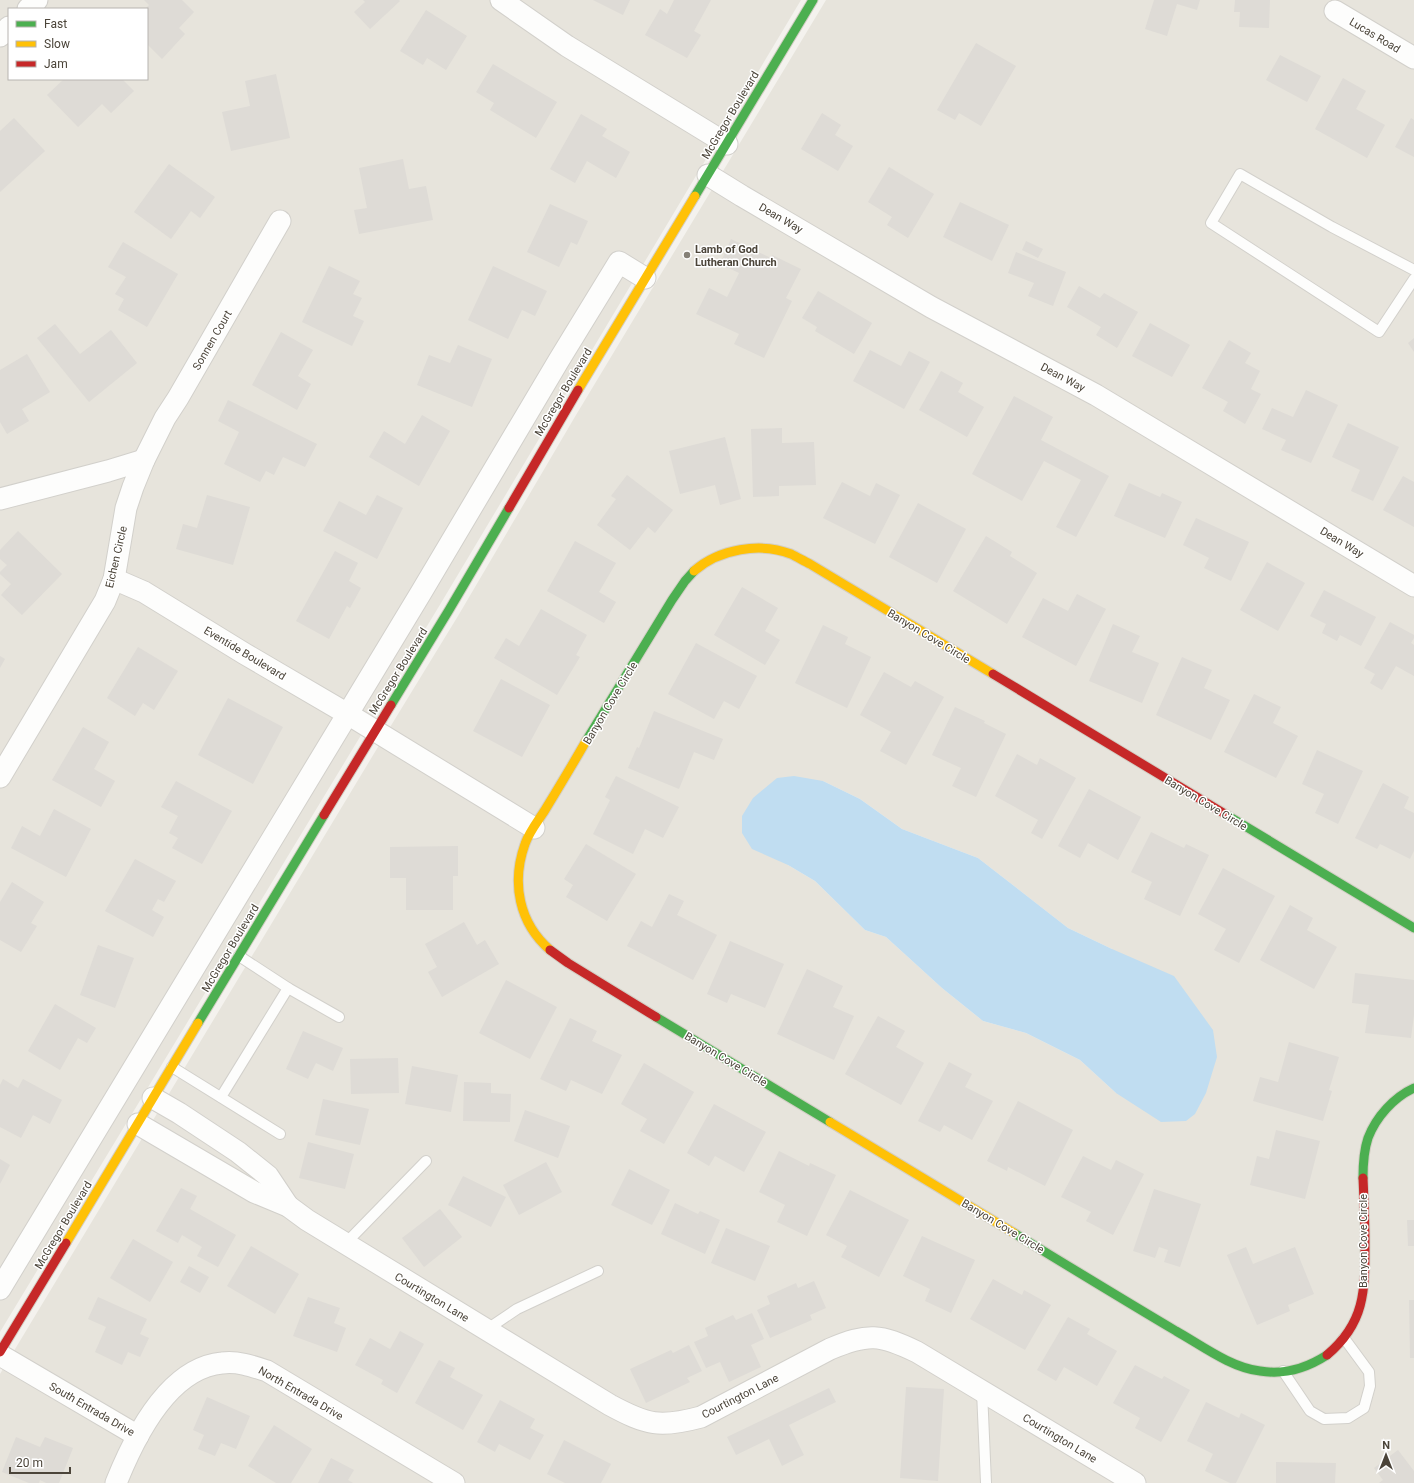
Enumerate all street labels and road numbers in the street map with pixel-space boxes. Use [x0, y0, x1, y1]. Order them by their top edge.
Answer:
street label: Lucas Road [1347, 15, 1403, 56]
street label: McGregor Boulevard [699, 69, 762, 161]
street label: Dean Way [756, 201, 806, 237]
street label: Sonnen Court [190, 308, 235, 372]
street label: McGregor Boulevard [532, 346, 595, 438]
street label: Dean Way [1038, 360, 1088, 395]
street label: Dean Way [1318, 524, 1367, 561]
street label: Eichen Circle [103, 525, 130, 589]
street label: Banyon Cove Circle [885, 607, 973, 666]
street label: Eventide Boulevard [202, 624, 288, 683]
street label: McGregor Boulevard [366, 625, 430, 717]
street label: Banyon Cove Circle [581, 659, 640, 747]
street label: Banyon Cove Circle [1162, 774, 1250, 833]
street label: McGregor Boulevard [199, 902, 262, 994]
street label: Banyon Cove Circle [682, 1030, 770, 1089]
street label: McGregor Boulevard [32, 1179, 95, 1271]
street label: Banyon Cove Circle [1357, 1194, 1370, 1288]
street label: Banyon Cove Circle [959, 1197, 1047, 1256]
street label: Courtington Lane [392, 1270, 471, 1325]
street label: North Entrada Drive [256, 1364, 346, 1423]
street label: Courtington Lane [700, 1371, 781, 1421]
street label: South Entrada Drive [47, 1380, 137, 1439]
street label: Courtington Lane [1020, 1411, 1099, 1466]

